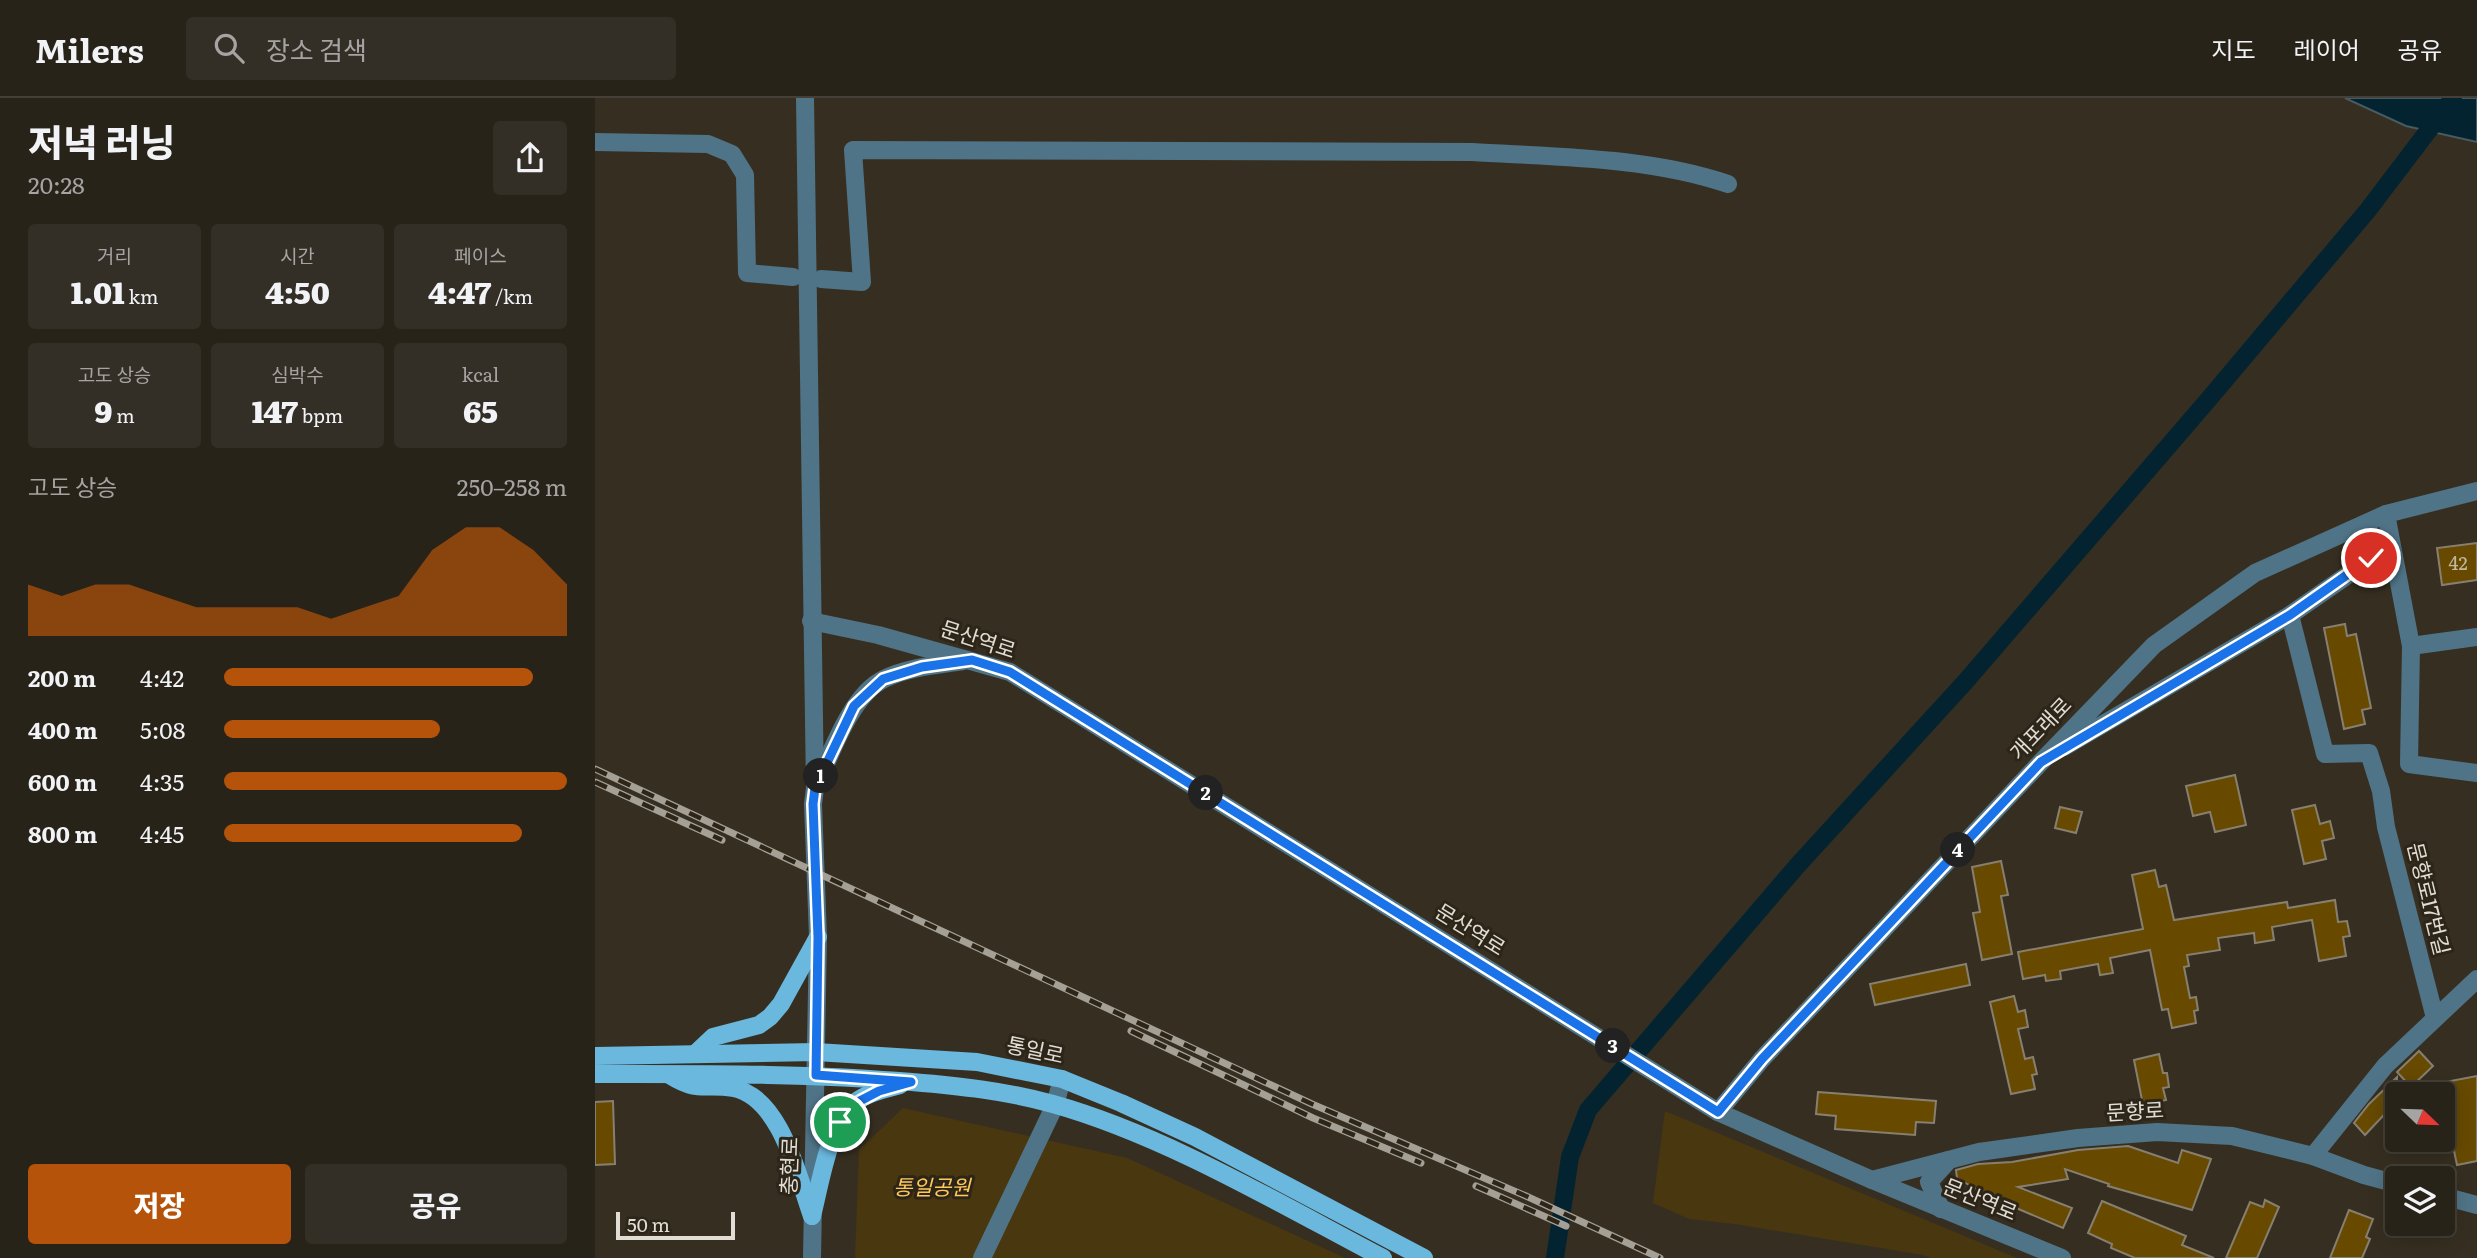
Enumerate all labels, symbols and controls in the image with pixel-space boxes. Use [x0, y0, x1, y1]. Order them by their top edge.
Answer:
search box [186, 17, 676, 80]
text: Milers [35, 24, 144, 73]
icon: search [210, 29, 248, 67]
text: 장소 검색 [266, 29, 367, 68]
text: 지도 [2211, 31, 2256, 66]
text: 레이어 [2294, 31, 2360, 66]
text: 공유 [2398, 31, 2442, 66]
text: 저녁 러닝 [28, 112, 175, 169]
button: share [493, 121, 567, 195]
text: 20:28 [28, 167, 85, 201]
text: 거리 [97, 241, 132, 269]
text: 시간 [280, 241, 315, 269]
text: 페이스 [454, 241, 507, 269]
text: 1.01 [71, 269, 125, 313]
text: 4:50 [265, 269, 330, 313]
text: 4:47 [428, 269, 491, 313]
text: km [125, 282, 158, 310]
text: /km [491, 282, 533, 310]
text: 고도 상승 [78, 360, 151, 388]
text: 심박수 [271, 360, 324, 388]
text: kcal [462, 360, 499, 388]
text: 9 [94, 388, 112, 432]
text: 147 [252, 388, 298, 432]
text: 65 [463, 388, 498, 432]
text: m [112, 401, 135, 429]
text: bpm [298, 401, 343, 429]
text: 고도 상승 [28, 469, 117, 503]
text: 250–258 m [457, 469, 567, 503]
pin [2341, 528, 2401, 588]
icon: check [2352, 539, 2390, 577]
house number: 42 [2448, 549, 2468, 576]
street label: 문산역로 [937, 611, 1020, 664]
text: 200 m [28, 660, 96, 694]
text: 4:42 [140, 660, 184, 694]
street label: 개포래로 [2001, 689, 2077, 766]
text: 400 m [28, 712, 98, 746]
text: 5:08 [140, 712, 185, 746]
pin: 1 [803, 758, 839, 794]
text: 1 [817, 761, 824, 789]
text: 600 m [28, 764, 97, 798]
text: 4:35 [140, 764, 184, 798]
pin: 2 [1189, 776, 1223, 810]
text: 2 [1200, 778, 1211, 806]
text: 800 m [28, 816, 97, 850]
text: 4:45 [140, 816, 184, 850]
pin: 4 [1941, 832, 1975, 868]
text: 4 [1952, 835, 1963, 863]
street label: 문향로17번길 [2401, 839, 2459, 958]
street label: 문산역로 [1430, 894, 1512, 962]
street label: 통일로 [1004, 1027, 1067, 1070]
pin: 3 [1595, 1028, 1631, 1063]
text: 3 [1607, 1031, 1618, 1059]
north arrow [2385, 1082, 2455, 1152]
map controls [2385, 1082, 2455, 1236]
pin [810, 1092, 870, 1152]
street label: 문향로 [2105, 1093, 2165, 1126]
icon: arrive [821, 1103, 859, 1141]
street label: 충현로 [771, 1136, 804, 1195]
button: 저장 [28, 1164, 291, 1244]
button: 공유 [305, 1164, 567, 1244]
button: layers [2385, 1166, 2455, 1236]
street label: 문산역로 [1939, 1169, 2023, 1227]
park label: 통일공원 [893, 1170, 972, 1201]
scale bar [616, 1209, 735, 1241]
text: 50 m [627, 1210, 670, 1238]

